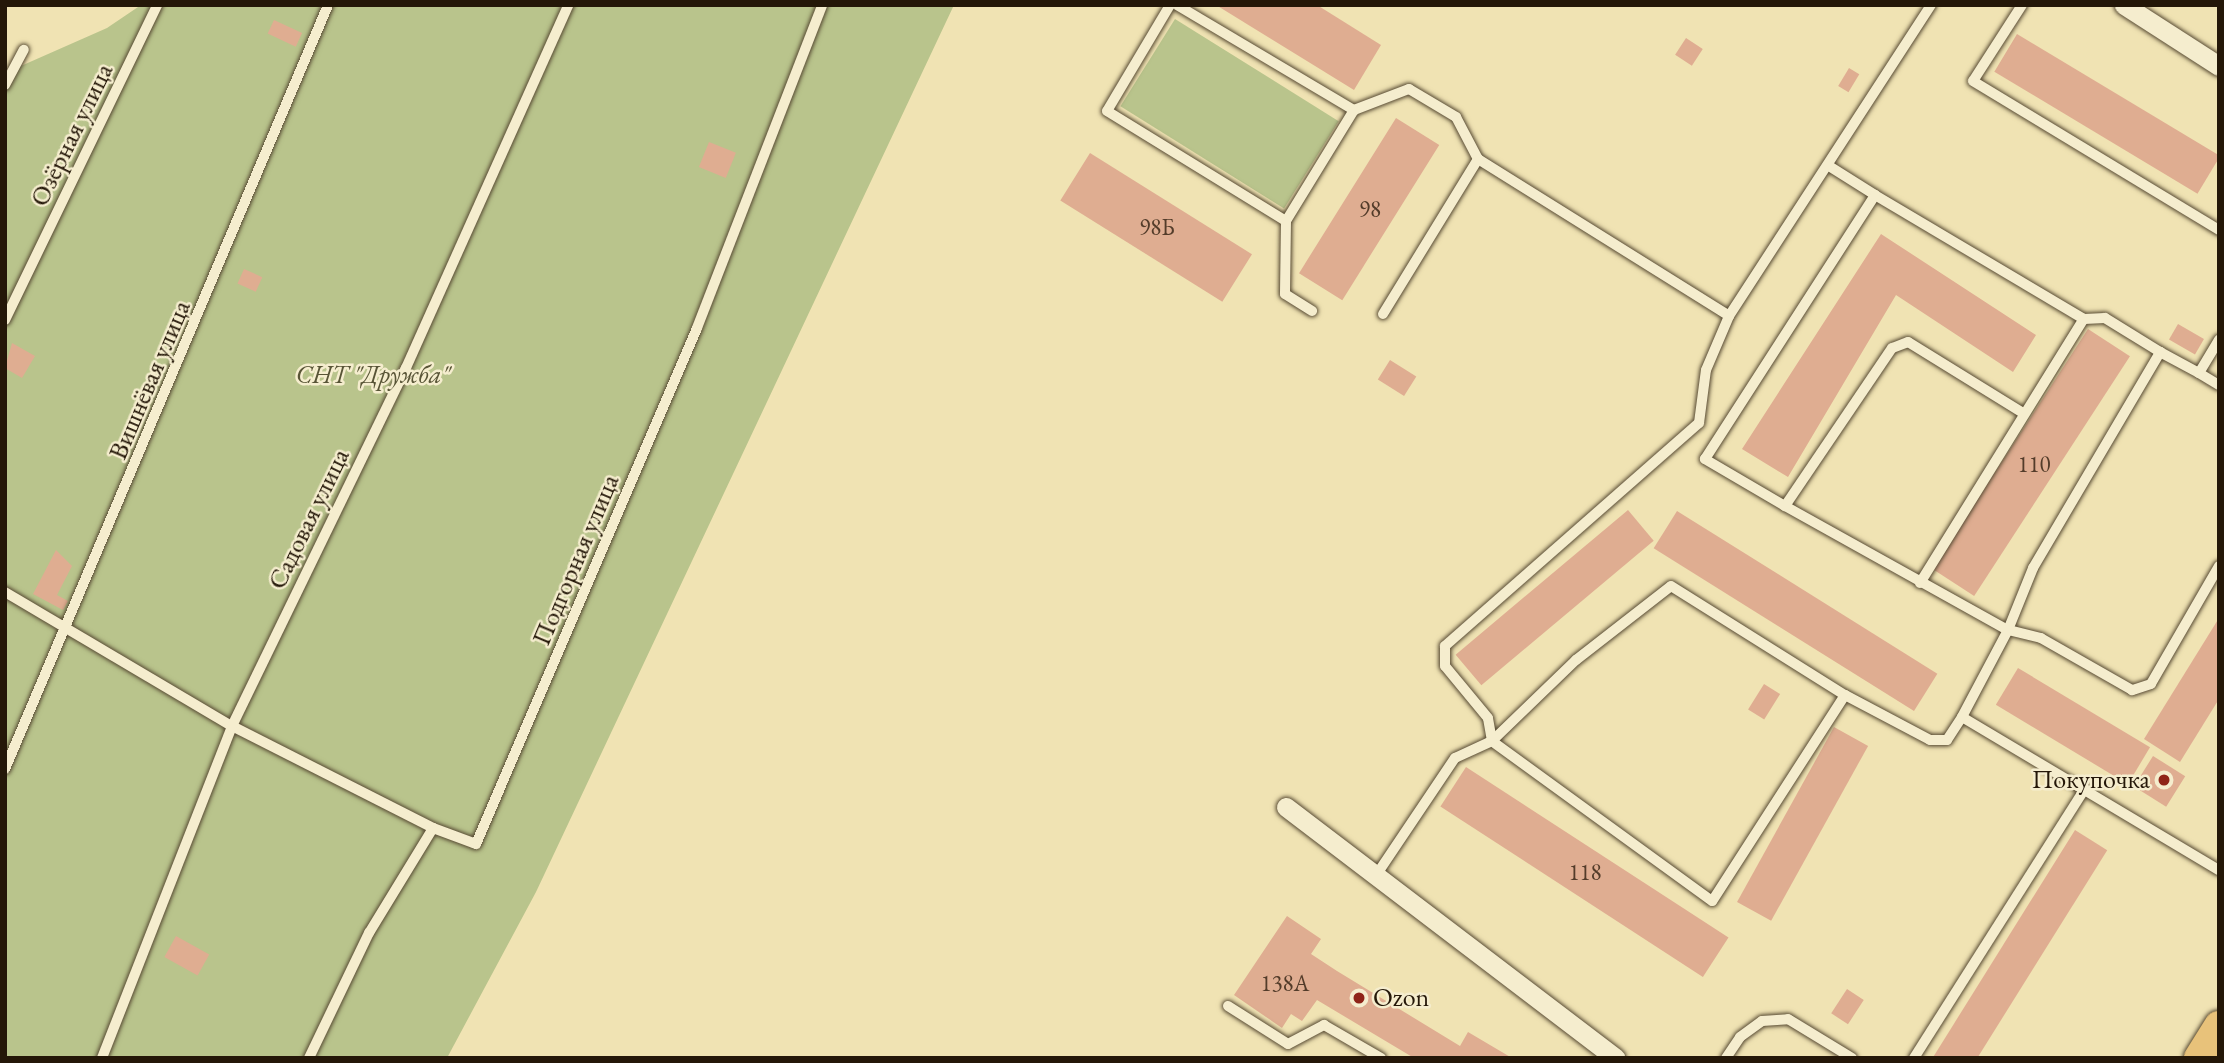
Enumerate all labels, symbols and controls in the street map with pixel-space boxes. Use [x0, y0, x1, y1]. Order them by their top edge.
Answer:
street label: Озёрная улица [24, 59, 120, 211]
house number: 98 [1359, 195, 1381, 223]
house number: 98Б [1139, 213, 1175, 241]
street label: Вишнёвая улица [103, 296, 197, 464]
park label: СНТ "Дружба" [296, 359, 450, 391]
street label: Садовая улица [262, 444, 356, 594]
house number: 110 [2017, 450, 2051, 478]
street label: Подгорная улица [526, 470, 626, 650]
place label: Покупочка [2032, 764, 2150, 796]
marker: Покупочка [2156, 772, 2172, 788]
house number: 118 [1568, 858, 1602, 886]
house number: 138А [1260, 969, 1310, 997]
place label: Ozon [1373, 982, 1429, 1014]
marker: Ozon [1351, 990, 1367, 1006]

